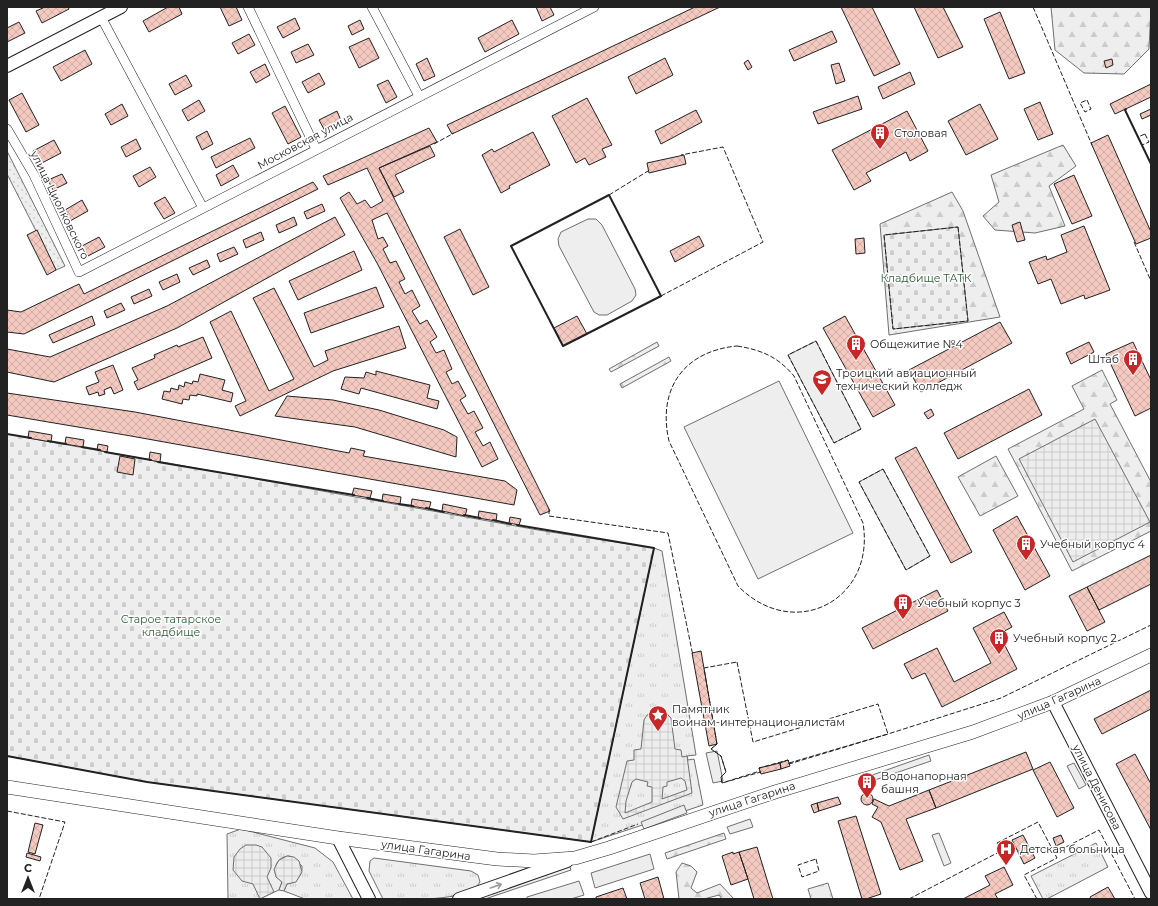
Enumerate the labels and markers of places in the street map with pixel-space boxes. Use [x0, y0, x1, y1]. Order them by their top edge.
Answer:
building icon: Столовая [869, 122, 891, 150]
place label: Столовая [894, 126, 947, 140]
building icon: Общежитие №4 [845, 333, 867, 361]
place label: Общежитие №4 [870, 337, 964, 351]
building icon: Штаб [1122, 348, 1144, 376]
place label: Штаб [1088, 352, 1119, 366]
place label: Троицкий авиационный технический колледж [836, 366, 977, 393]
school or university icon: Троицкий авиационный технический колледж [811, 368, 833, 396]
building icon: Учебный корпус 4 [1015, 533, 1037, 561]
place label: Учебный корпус 4 [1040, 537, 1145, 551]
building icon: Учебный корпус 3 [892, 592, 914, 620]
place label: Учебный корпус 3 [917, 596, 1021, 610]
building icon: Учебный корпус 2 [988, 627, 1010, 655]
place label: Учебный корпус 2 [1013, 631, 1117, 645]
place label: Памятник воинам-интернационалистам [672, 702, 845, 729]
place icon: Памятник воинам-интернационалистам [647, 704, 669, 732]
place label: Водонапорная башня [881, 769, 967, 796]
building icon: Водонапорная башня [856, 771, 878, 799]
hospital icon: Детская больница [995, 838, 1017, 866]
place label: Детская больница [1020, 842, 1125, 856]

